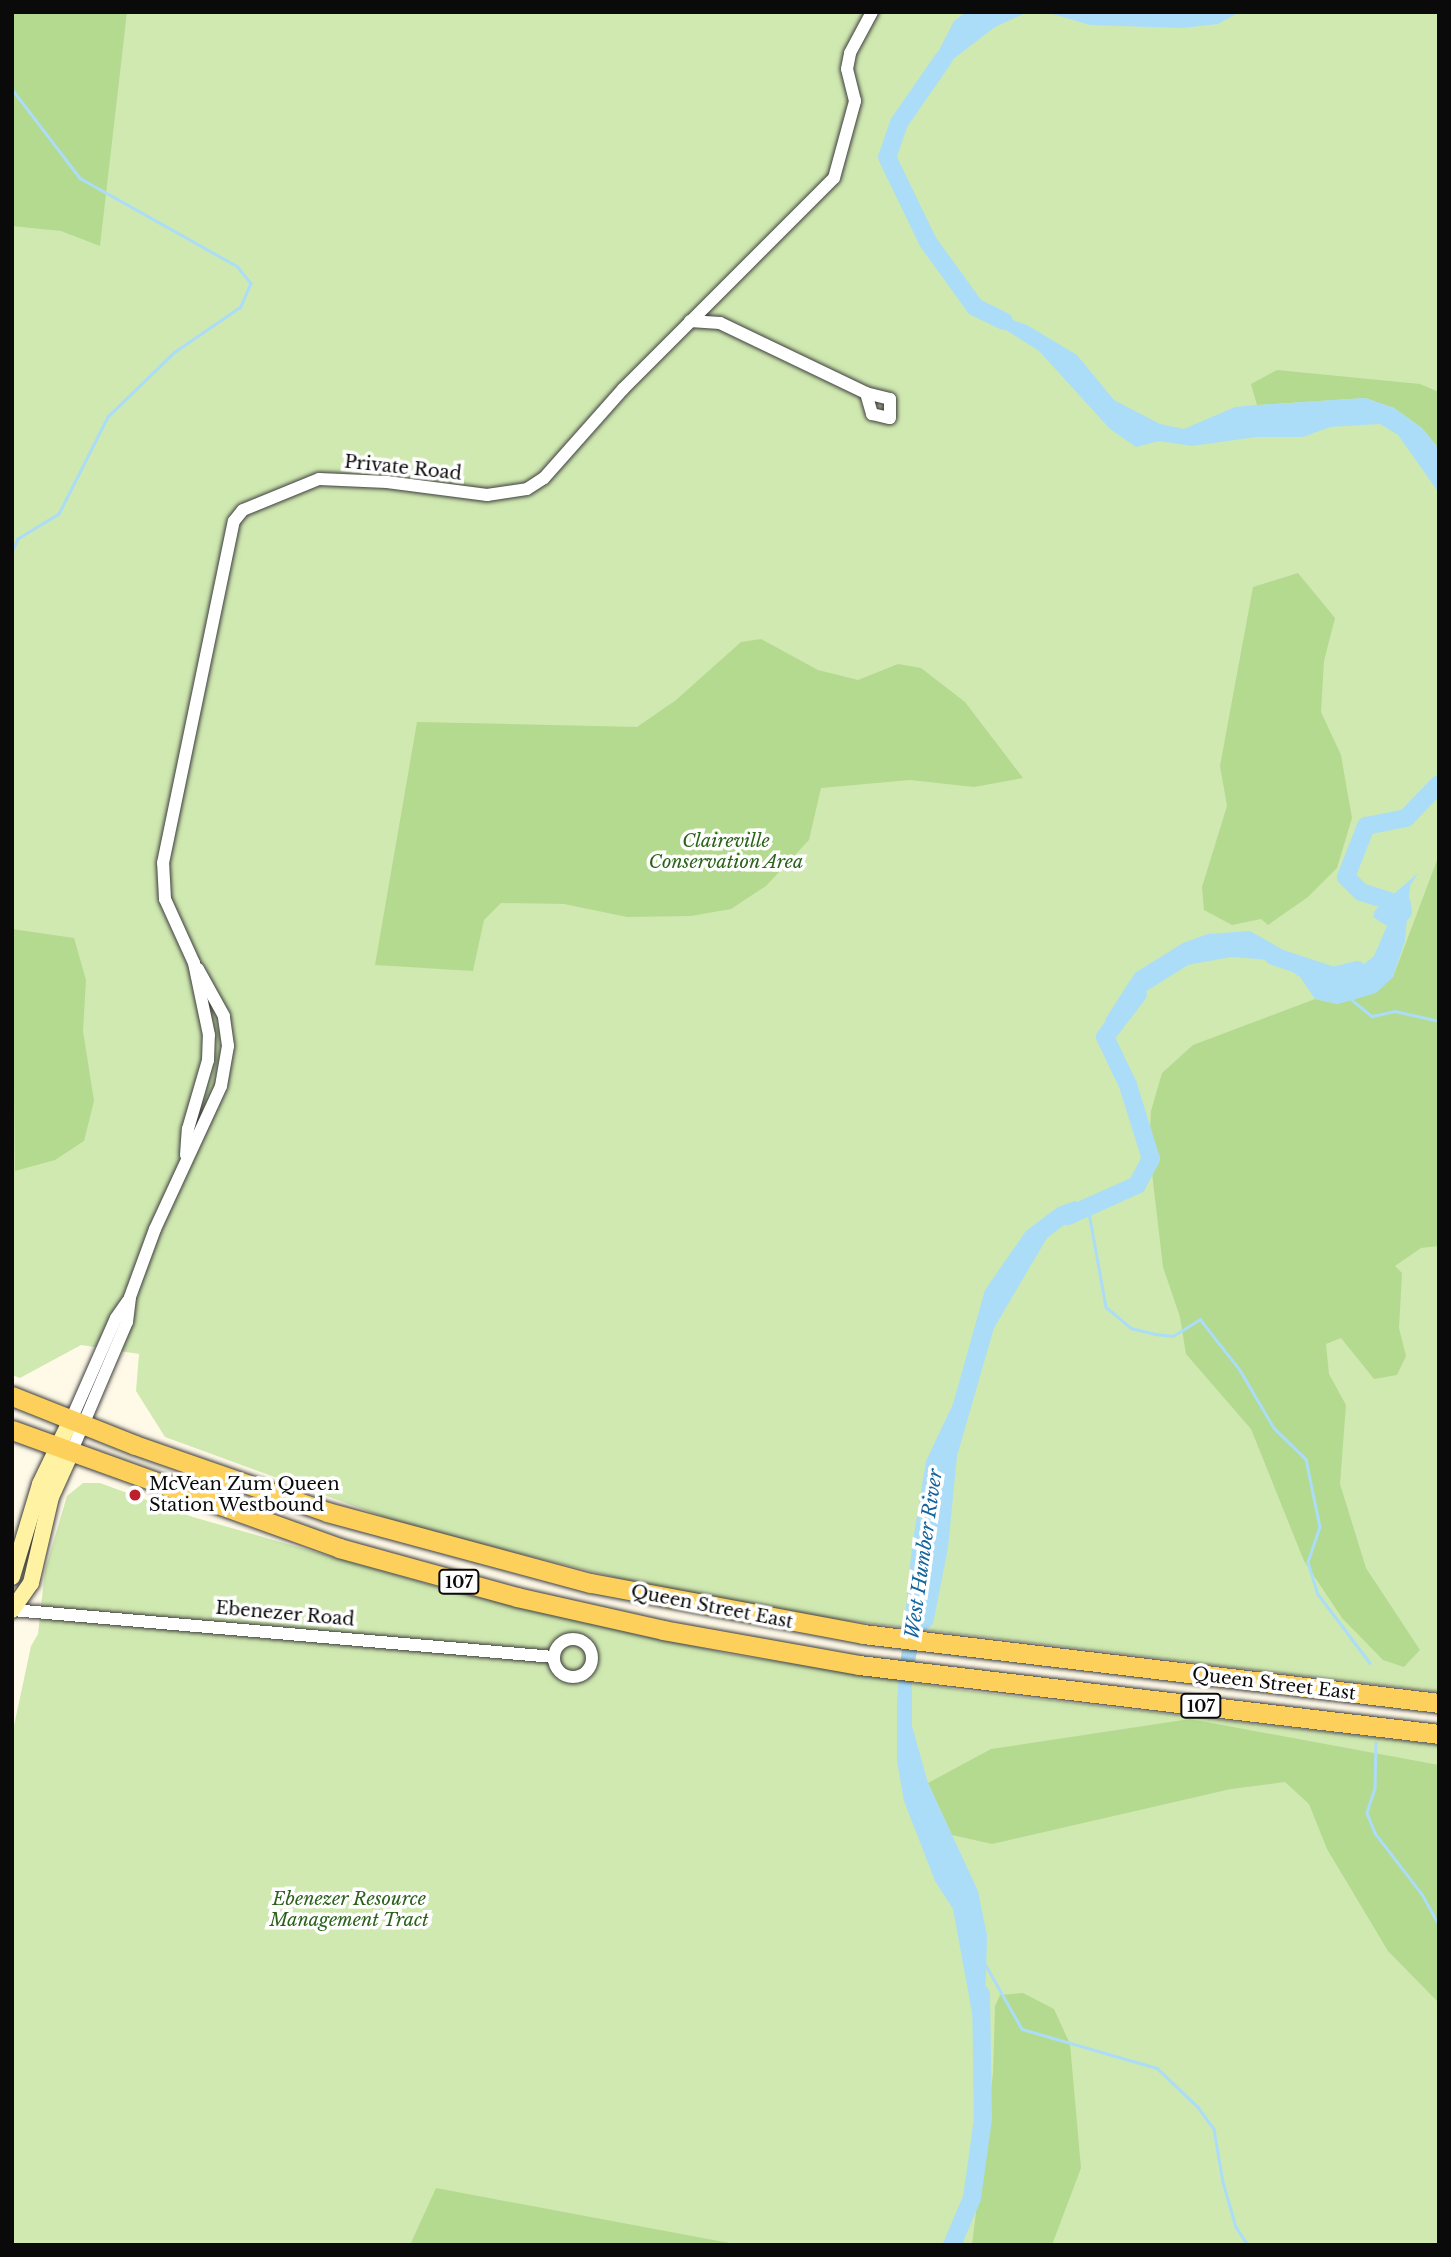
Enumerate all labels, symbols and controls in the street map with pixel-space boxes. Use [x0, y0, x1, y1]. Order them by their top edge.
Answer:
street label: Private Road [343, 451, 463, 485]
park label: Claireville Conservation Area [648, 831, 804, 874]
water label: West Humber River [901, 1467, 947, 1641]
place label: McVean Zum Queen Station Westbound [149, 1474, 340, 1516]
marker: McVean Zum Queen Station Westbound [127, 1487, 143, 1503]
road number: 107 [438, 1570, 480, 1594]
street label: Queen Street East [629, 1581, 795, 1633]
street label: Ebenezer Road [214, 1597, 356, 1631]
street label: Queen Street East [1191, 1663, 1357, 1705]
road number: 107 [1180, 1694, 1222, 1718]
park label: Ebenezer Resource Management Tract [269, 1889, 429, 1932]

